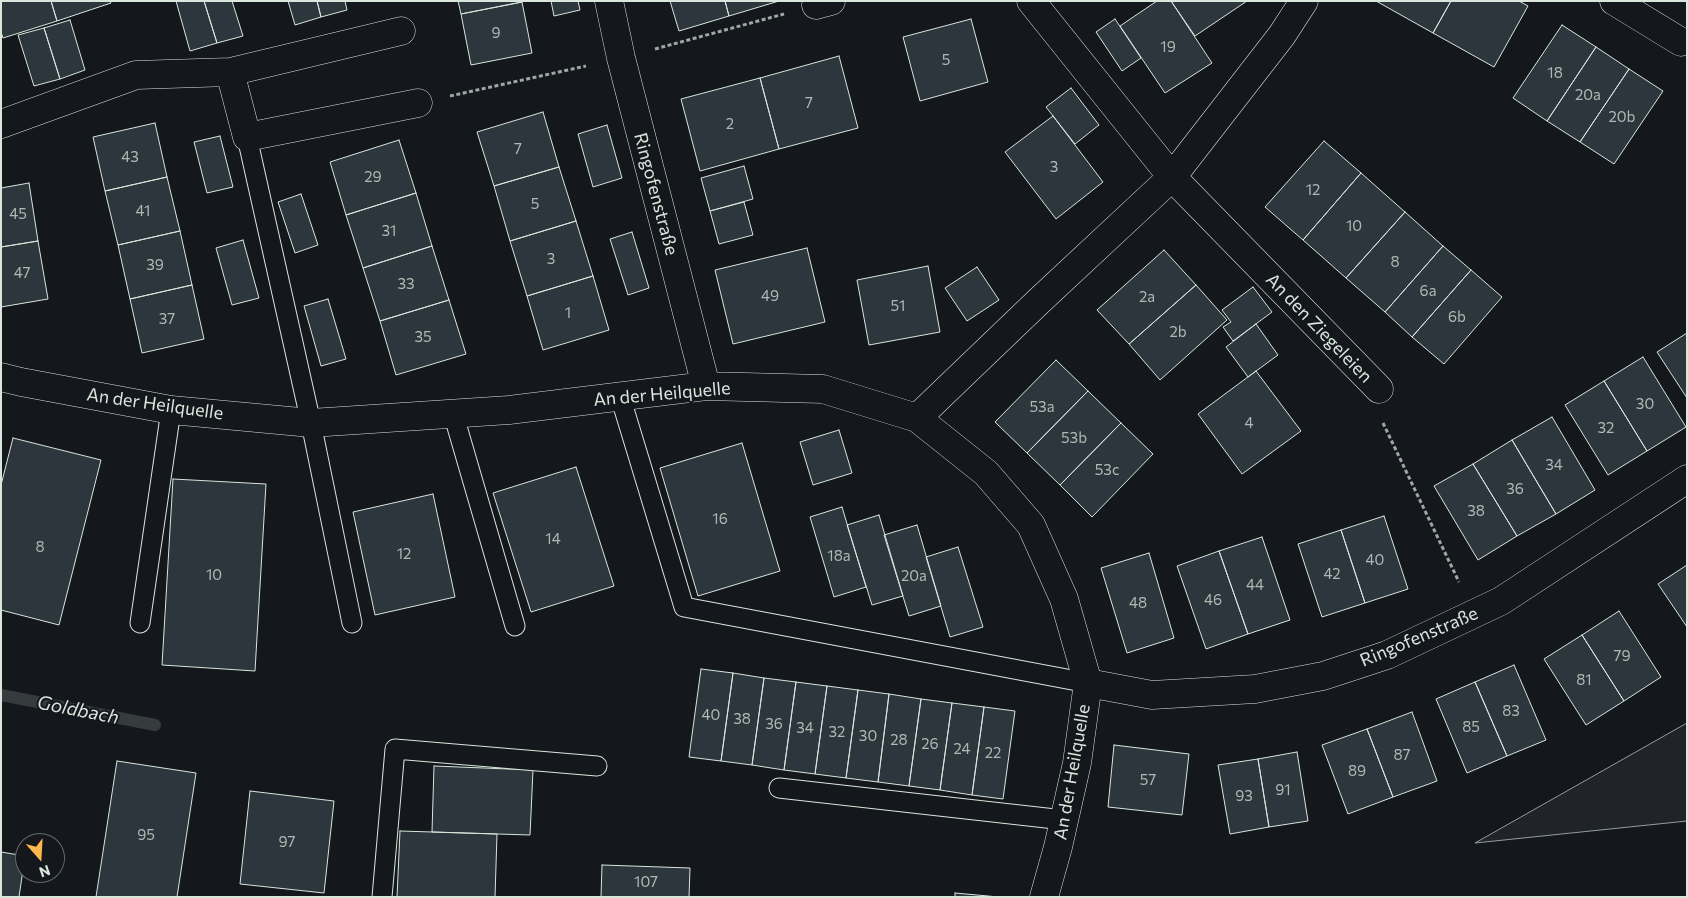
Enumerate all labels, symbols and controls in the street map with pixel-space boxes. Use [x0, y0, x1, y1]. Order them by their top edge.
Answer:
house number: 9 [491, 24, 501, 42]
house number: 19 [1160, 38, 1176, 56]
house number: 5 [942, 51, 950, 69]
house number: 18 [1547, 64, 1563, 82]
house number: 20a [1575, 86, 1601, 104]
house number: 7 [805, 94, 813, 112]
house number: 20b [1609, 108, 1635, 126]
house number: 2 [726, 115, 734, 133]
street label: Ringofenstraße [629, 130, 683, 258]
house number: 7 [514, 140, 522, 158]
house number: 43 [121, 148, 139, 166]
house number: 3 [1050, 158, 1058, 176]
house number: 29 [364, 168, 382, 186]
house number: 12 [1306, 181, 1320, 199]
house number: 5 [531, 195, 539, 213]
house number: 41 [136, 202, 150, 220]
house number: 45 [9, 205, 27, 223]
house number: 10 [1346, 217, 1362, 235]
house number: 31 [382, 222, 396, 240]
house number: 3 [547, 250, 555, 268]
house number: 8 [1390, 253, 1400, 271]
house number: 39 [146, 256, 164, 274]
house number: 47 [14, 264, 30, 282]
street label: An den Ziegeleien [1261, 269, 1377, 387]
house number: 33 [397, 275, 415, 293]
house number: 6a [1420, 282, 1436, 300]
house number: 49 [761, 287, 779, 305]
house number: 2a [1139, 288, 1155, 306]
house number: 51 [890, 297, 906, 315]
house number: 1 [565, 304, 571, 322]
house number: 6b [1448, 308, 1466, 326]
house number: 37 [159, 310, 175, 328]
house number: 2b [1169, 323, 1187, 341]
house number: 35 [414, 328, 432, 346]
street label: An der Heilquelle [593, 377, 731, 411]
street label: An der Heilquelle [85, 384, 225, 424]
house number: 30 [1636, 395, 1654, 413]
house number: 53a [1029, 398, 1055, 416]
house number: 4 [1245, 414, 1253, 432]
house number: 32 [1598, 419, 1614, 437]
house number: 53b [1061, 429, 1087, 447]
house number: 34 [1545, 456, 1563, 474]
house number: 53c [1095, 461, 1119, 479]
house number: 36 [1506, 480, 1524, 498]
house number: 38 [1467, 502, 1485, 520]
house number: 16 [712, 510, 728, 528]
house number: 14 [545, 530, 561, 548]
house number: 8 [35, 538, 45, 556]
house number: 12 [397, 545, 411, 563]
house number: 18a [827, 547, 851, 565]
house number: 40 [1366, 551, 1384, 569]
house number: 42 [1323, 565, 1341, 583]
house number: 10 [206, 566, 222, 584]
house number: 20a [901, 567, 927, 585]
house number: 44 [1246, 576, 1264, 594]
house number: 46 [1204, 591, 1222, 609]
house number: 48 [1129, 594, 1147, 612]
street label: Ringofenstraße [1357, 602, 1481, 672]
house number: 79 [1614, 647, 1630, 665]
house number: 81 [1576, 671, 1592, 689]
water label: Goldbach [35, 691, 121, 729]
street label: An der Heilquelle [1049, 702, 1095, 842]
house number: 83 [1502, 702, 1520, 720]
house number: 40 [702, 706, 720, 724]
house number: 38 [733, 710, 751, 728]
house number: 36 [765, 715, 783, 733]
house number: 85 [1462, 718, 1480, 736]
house number: 34 [796, 719, 814, 737]
house number: 32 [829, 723, 845, 741]
house number: 30 [859, 727, 877, 745]
house number: 28 [890, 731, 908, 749]
house number: 26 [921, 735, 939, 753]
house number: 24 [953, 740, 971, 758]
house number: 22 [985, 744, 1001, 762]
house number: 87 [1394, 746, 1410, 764]
house number: 89 [1348, 762, 1366, 780]
house number: 57 [1140, 771, 1156, 789]
house number: 91 [1275, 781, 1291, 799]
house number: 93 [1235, 787, 1253, 805]
house number: 95 [137, 826, 155, 844]
north arrow [15, 833, 65, 883]
house number: 97 [279, 833, 295, 851]
text: N [37, 862, 52, 881]
house number: 107 [634, 873, 658, 891]

